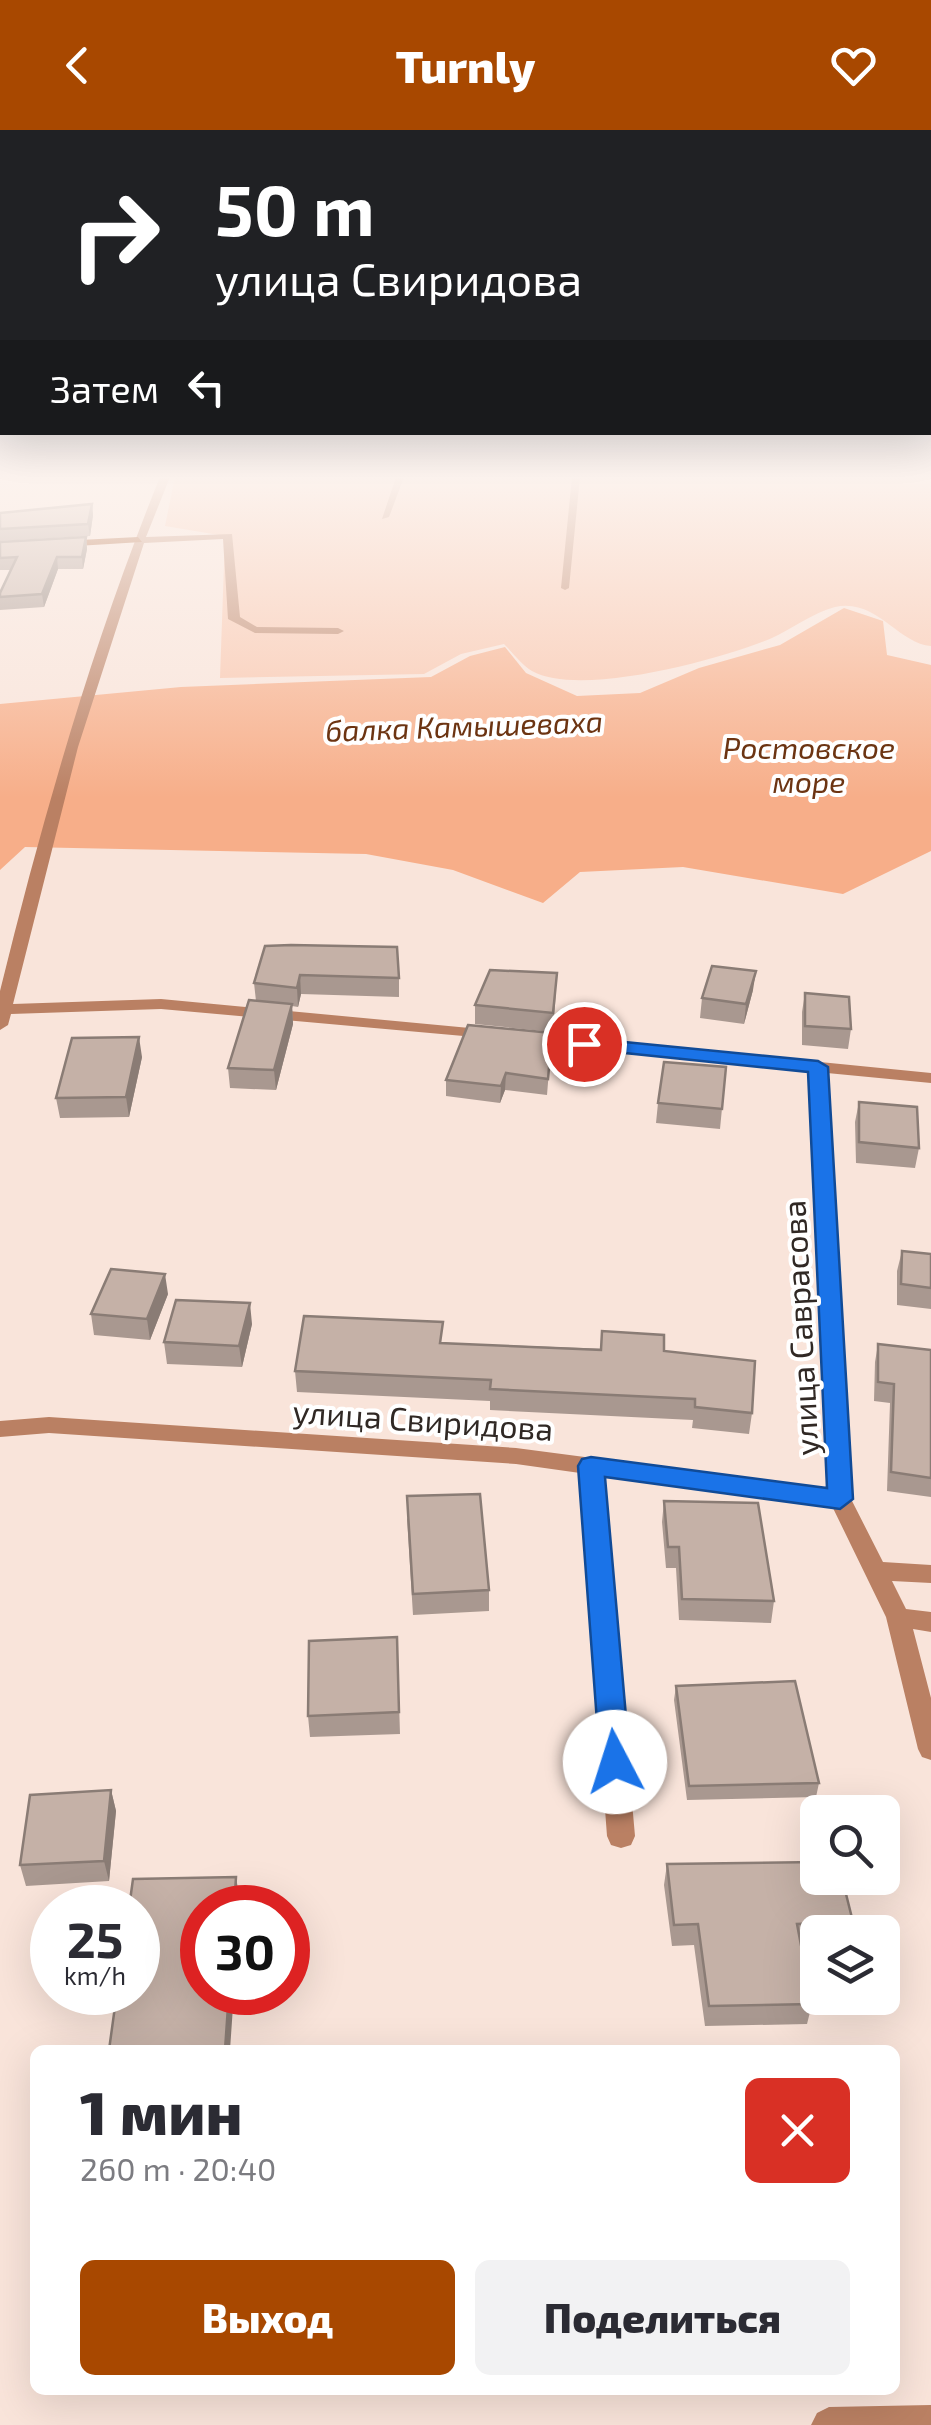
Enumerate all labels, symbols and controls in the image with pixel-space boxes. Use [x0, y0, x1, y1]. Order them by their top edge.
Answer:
icon: back [50, 38, 105, 93]
text: Turnly [396, 38, 535, 92]
icon: heart [826, 38, 881, 93]
text: 50 m [215, 166, 375, 250]
icon: right [50, 170, 180, 300]
text: улица Свиридова [215, 251, 582, 305]
icon: left [179, 360, 234, 415]
text: Затем [50, 365, 159, 411]
water label: балка Камышеваха [324, 702, 604, 748]
water label: Ростовское море [723, 729, 895, 799]
pin [542, 1002, 627, 1087]
icon: arrive [557, 1017, 612, 1072]
street label: улица Саврасова [773, 1199, 826, 1457]
street label: улица Свиридова [291, 1391, 555, 1448]
position arrow [563, 1710, 667, 1814]
map controls [800, 1795, 900, 2015]
button: search [800, 1795, 900, 1895]
speed limit sign: 30 [180, 1885, 310, 2015]
text: 25 [67, 1908, 123, 1968]
button: layers [800, 1915, 900, 2015]
text: km/h [64, 1960, 126, 1990]
text: 1 мин [80, 2075, 243, 2147]
button: close [745, 2078, 850, 2183]
text: 260 m · 20:40 [80, 2149, 276, 2187]
button: Выход [80, 2260, 455, 2375]
button: Поделиться [475, 2260, 850, 2375]

